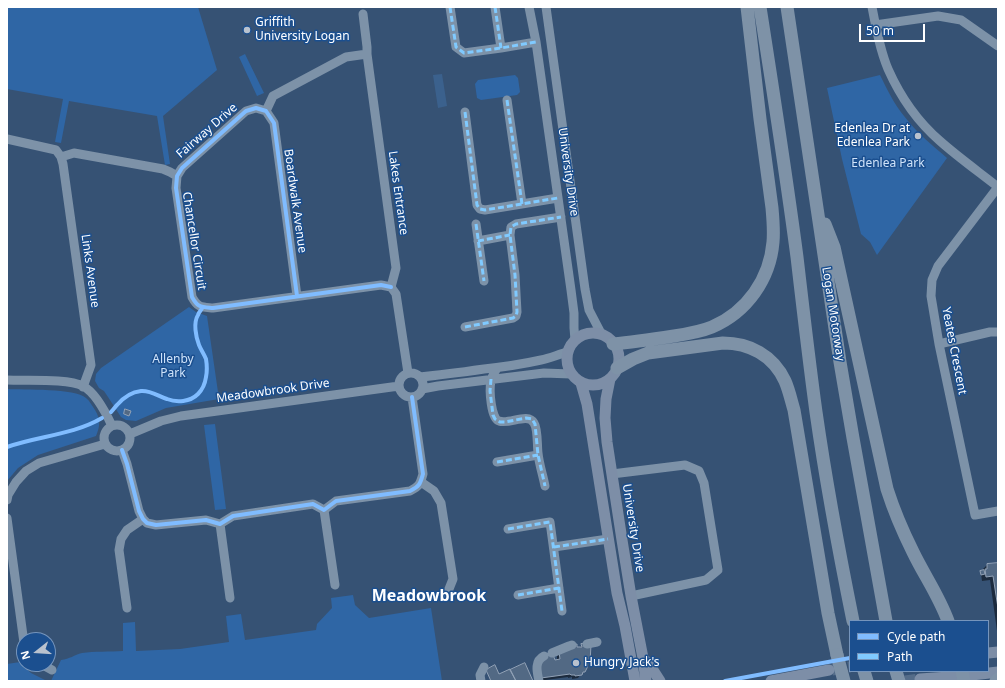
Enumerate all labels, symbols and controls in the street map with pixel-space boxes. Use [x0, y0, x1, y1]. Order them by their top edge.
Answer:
place label: Griffith University Logan [255, 16, 350, 44]
scale bar [861, 16, 927, 42]
text: 50 m [866, 22, 894, 39]
marker: Griffith University Logan [242, 25, 252, 35]
street label: Fairway Drive [174, 101, 240, 161]
place label: Edenlea Dr at Edenlea Park [834, 122, 910, 150]
street label: University Drive [555, 127, 581, 217]
marker: Edenlea Dr at Edenlea Park [913, 131, 923, 141]
street label: Boardwalk Avenue [281, 148, 309, 254]
street label: Lakes Entrance [385, 150, 411, 236]
park label: Edenlea Park [851, 157, 925, 171]
street label: Chancellor Circuit [179, 191, 209, 291]
street label: Links Avenue [78, 233, 102, 309]
street label: Logan Motorway [818, 266, 848, 362]
street label: Yeates Crescent [938, 306, 970, 396]
park label: Allenby Park [152, 353, 194, 381]
street label: Meadowbrook Drive [216, 376, 330, 406]
street label: University Drive [619, 483, 647, 573]
district label: Meadowbrook [372, 586, 486, 606]
legend [849, 620, 989, 672]
text: Cycle path [887, 628, 945, 645]
north arrow [16, 632, 56, 672]
text: Path [887, 648, 913, 665]
text: N [17, 649, 33, 662]
place label: Hungry Jack's [584, 656, 660, 670]
marker: Hungry Jack's [571, 658, 581, 668]

